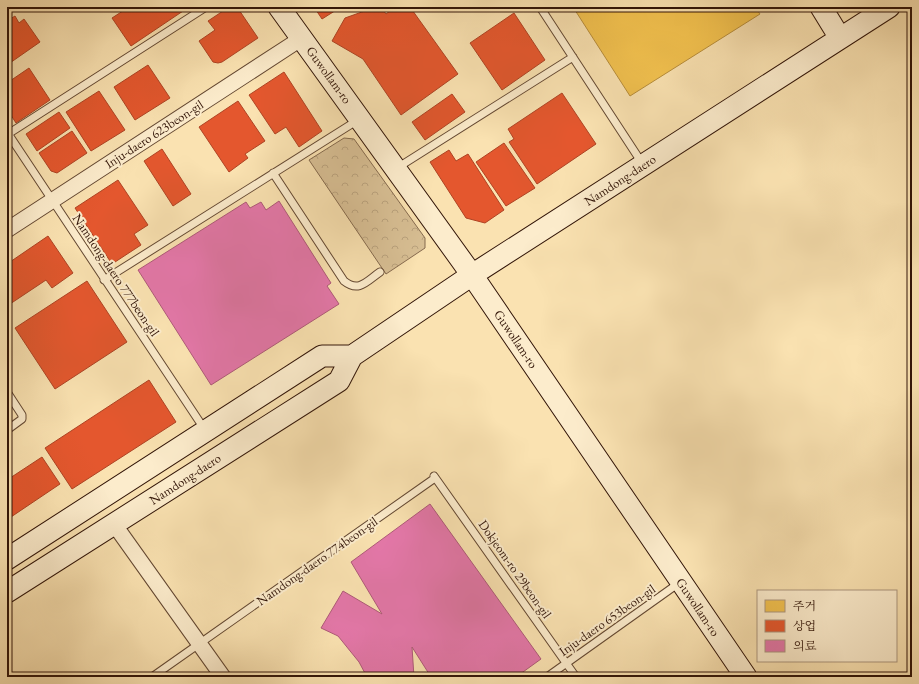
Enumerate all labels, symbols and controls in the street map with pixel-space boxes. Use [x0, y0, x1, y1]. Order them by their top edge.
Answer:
street label: Guwollam-ro [302, 43, 356, 107]
street label: Inju-daero 623beon-gil [102, 96, 206, 172]
street label: Namdong-daero [581, 150, 659, 210]
street label: Namdong-daero 777beon-gil [69, 211, 163, 339]
street label: Guwollam-ro [490, 306, 542, 372]
street label: Namdong-daero [146, 449, 224, 509]
street label: Namdong-daero 774beon-gil [253, 513, 381, 609]
street label: Dokjeom-ro 29beon-gil [475, 516, 555, 622]
street label: Guwollam-ro [672, 574, 724, 640]
street label: Inju-daero 653beon-gil [555, 580, 659, 660]
legend [757, 590, 897, 662]
text: 주거 [793, 598, 816, 614]
text: 상업 [793, 618, 816, 634]
text: 의료 [793, 638, 817, 654]

